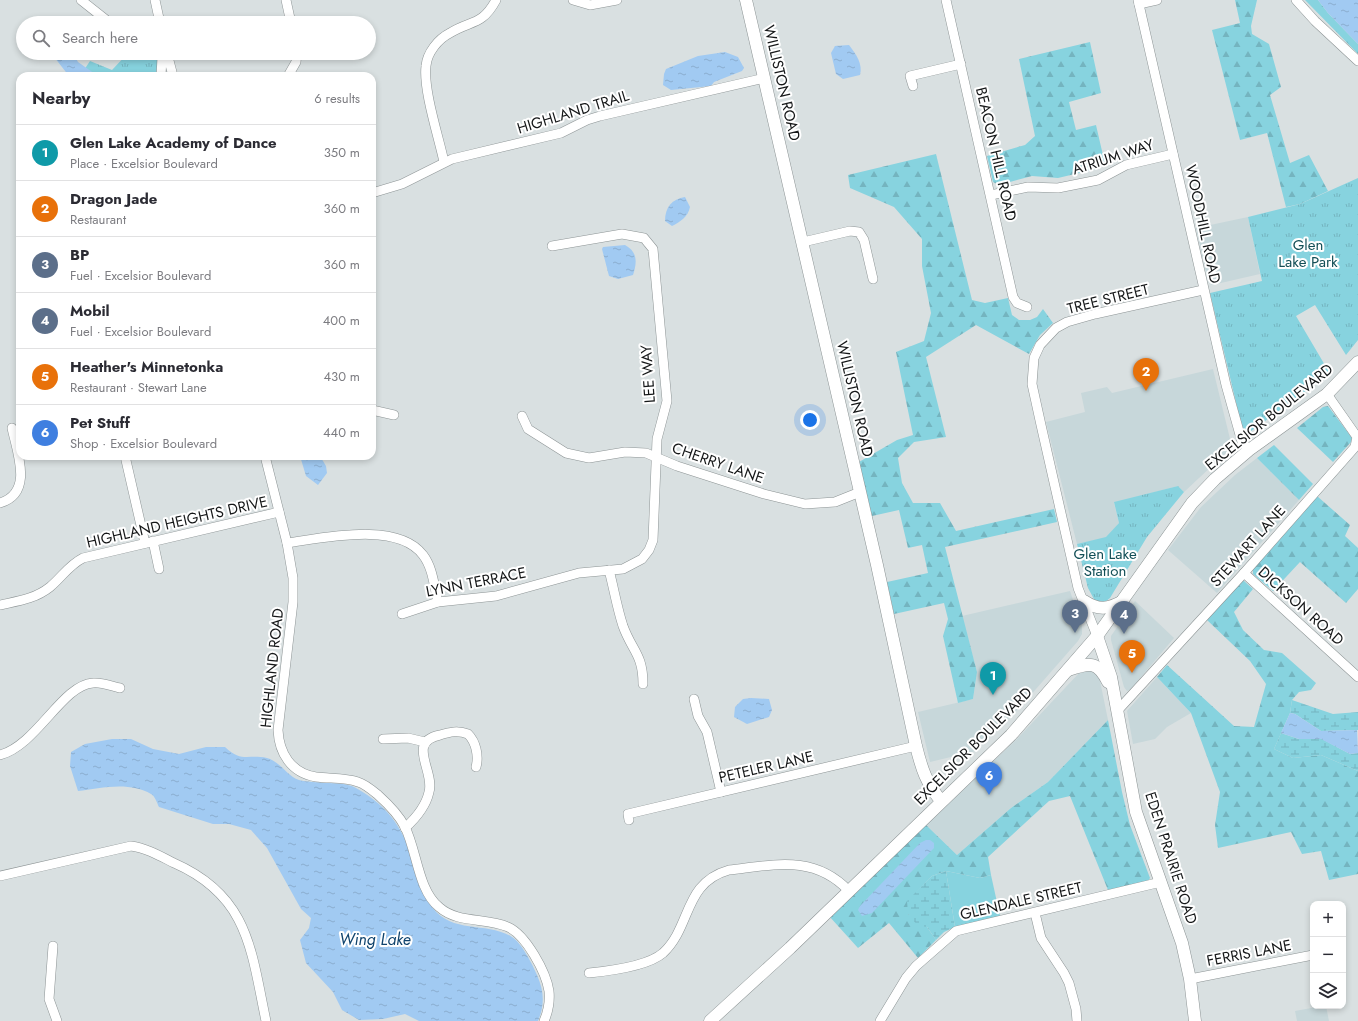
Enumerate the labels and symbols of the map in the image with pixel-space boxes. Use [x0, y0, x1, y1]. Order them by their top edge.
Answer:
street label: WILLISTON ROAD [758, 23, 806, 143]
street label: HIGHLAND TRAIL [514, 84, 632, 139]
street label: BEACON HILL ROAD [970, 85, 1022, 223]
street label: ATRIUM WAY [1069, 133, 1157, 181]
street label: WOODHILL ROAD [1180, 163, 1226, 285]
park label: Glen Lake Park [1278, 234, 1338, 273]
street label: TREE STREET [1065, 278, 1151, 320]
street label: WILLISTON ROAD [831, 339, 879, 459]
street label: LEE WAY [635, 344, 661, 404]
pin: 2 [1133, 358, 1159, 391]
street label: EXCELSIOR BOULEVARD [1200, 358, 1338, 476]
your location [800, 410, 820, 430]
street label: CHERRY LANE [669, 437, 767, 489]
street label: HIGHLAND HEIGHTS DRIVE [84, 490, 270, 554]
street label: STEWART LANE [1205, 500, 1291, 592]
park label: Glen Lake Station [1073, 543, 1137, 582]
street label: LYNN TERRACE [424, 561, 528, 603]
street label: DICKSON ROAD [1253, 561, 1349, 651]
pin: 3 [1062, 600, 1088, 633]
pin: 4 [1111, 601, 1137, 634]
street label: HIGHLAND ROAD [255, 607, 289, 729]
pin: 5 [1119, 640, 1145, 673]
pin: 1 [980, 662, 1006, 695]
street label: EXCELSIOR BOULEVARD [909, 682, 1037, 810]
street label: PETELER LANE [716, 745, 816, 789]
pin: 6 [976, 762, 1002, 795]
street label: EDEN PRAIRIE ROAD [1139, 789, 1203, 927]
street label: GLENDALE STREET [958, 876, 1084, 926]
water label: Wing Lake [339, 928, 411, 951]
street label: FERRIS LANE [1205, 934, 1293, 972]

